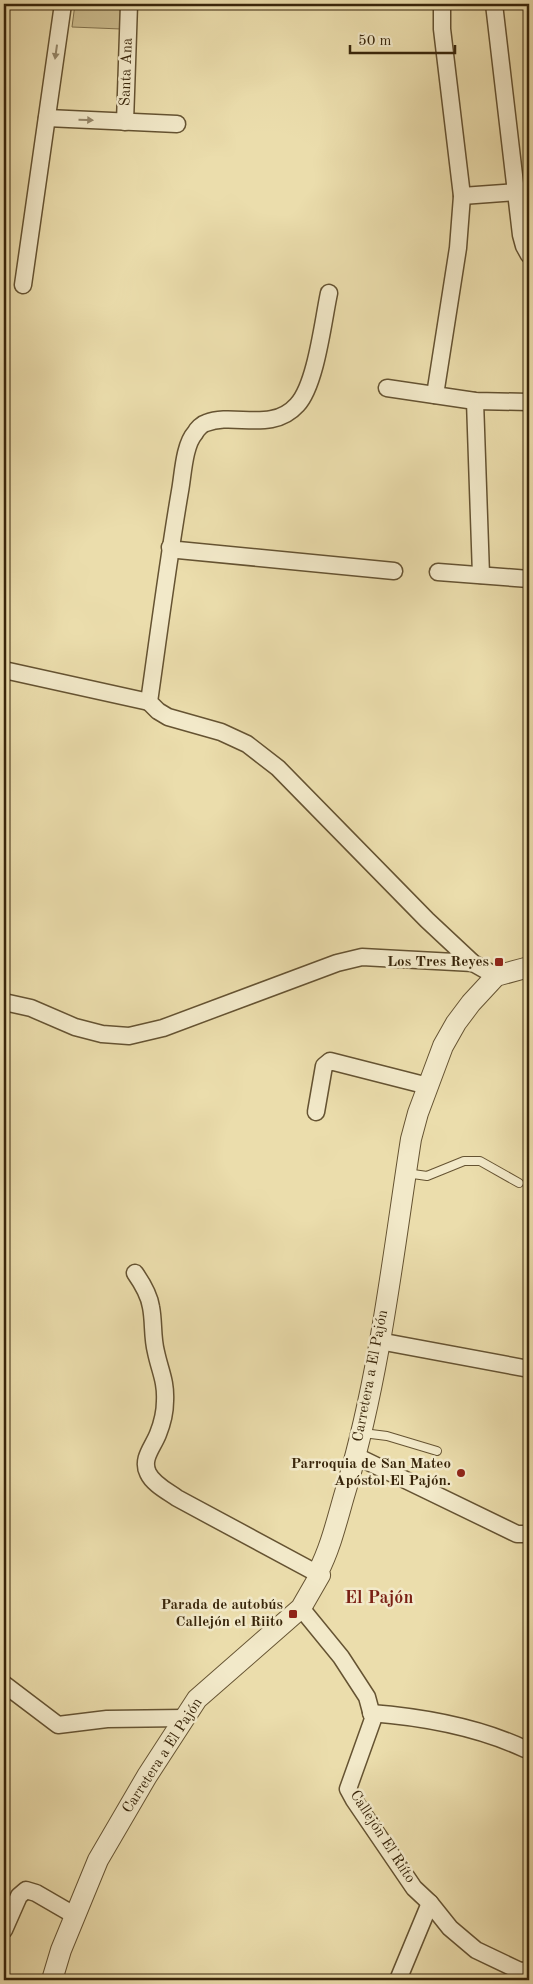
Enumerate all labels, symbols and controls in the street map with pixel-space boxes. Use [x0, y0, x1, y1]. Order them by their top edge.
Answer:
scale bar [350, 22, 456, 54]
text: 50 m [358, 34, 392, 49]
street label: Santa Ana [118, 37, 136, 107]
one-way arrow [52, 44, 60, 60]
one-way arrow [78, 116, 94, 124]
place label: Los Tres Reyes [387, 955, 489, 970]
marker: Los Tres Reyes [493, 956, 505, 968]
street label: Carretera a El Pajón [351, 1309, 391, 1443]
place label: Parroquia de San Mateo Apóstol El Pajón. [291, 1457, 451, 1489]
marker: Parroquia de San Mateo Apóstol El Pajón. [455, 1467, 467, 1479]
district label: El Pajón [345, 1589, 413, 1607]
place label: Parada de autobús Callejón el Riito [161, 1598, 283, 1630]
marker: Parada de autobús Callejón el Riito [287, 1608, 299, 1620]
street label: Carretera a El Pajón [120, 1696, 206, 1816]
street label: Callejón El Riíto [347, 1788, 417, 1886]

